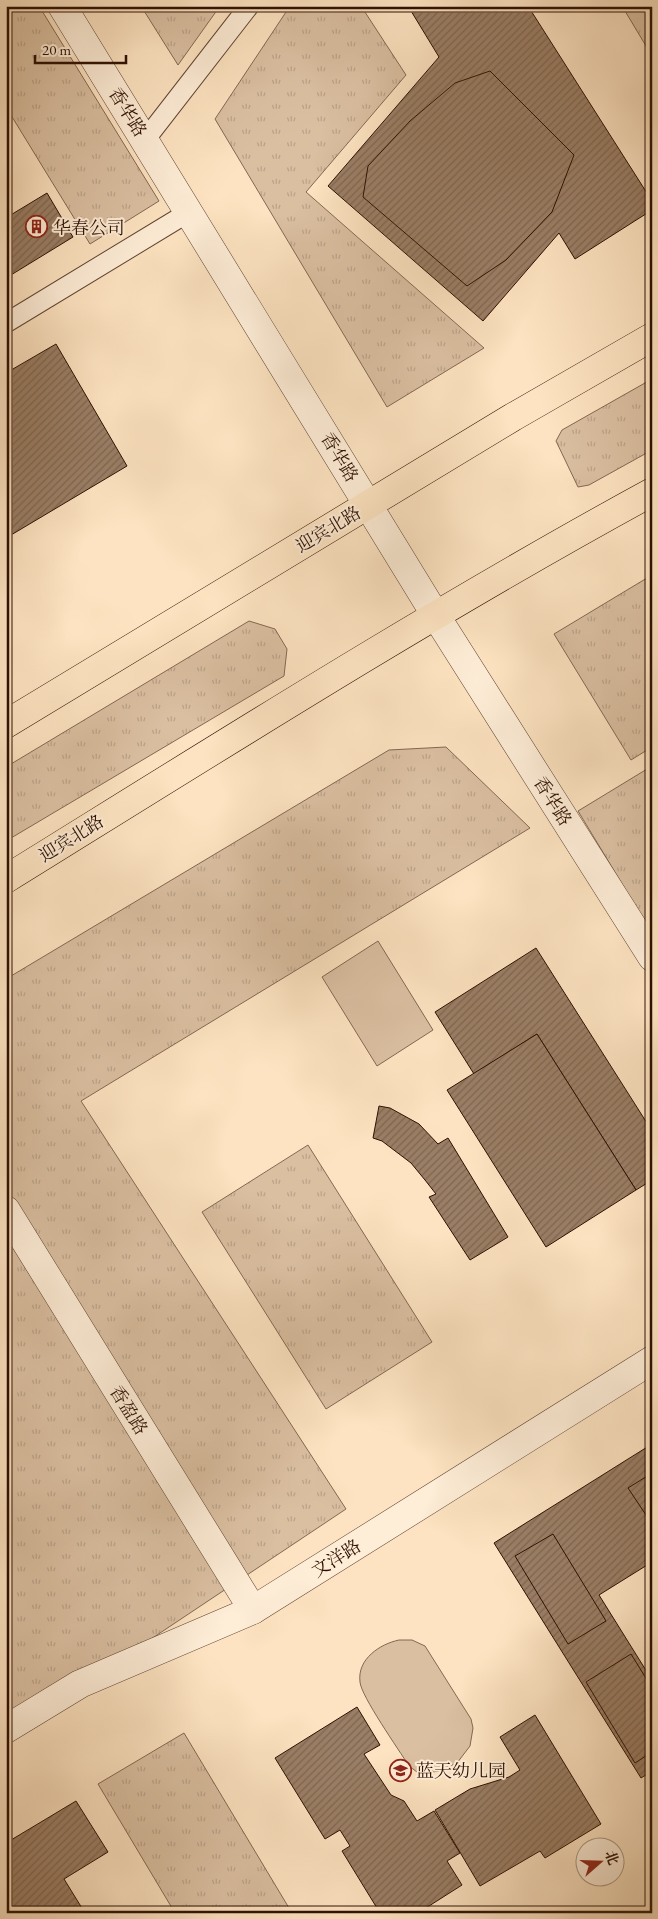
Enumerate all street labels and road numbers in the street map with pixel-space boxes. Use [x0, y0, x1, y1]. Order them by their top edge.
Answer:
street label: 香华路 [104, 83, 152, 141]
street label: 香华路 [316, 428, 364, 486]
street label: 迎宾北路 [291, 501, 365, 557]
street label: 香华路 [529, 772, 577, 830]
street label: 迎宾北路 [34, 809, 108, 867]
street label: 香盈路 [105, 1381, 153, 1439]
street label: 文洋路 [307, 1534, 365, 1582]

